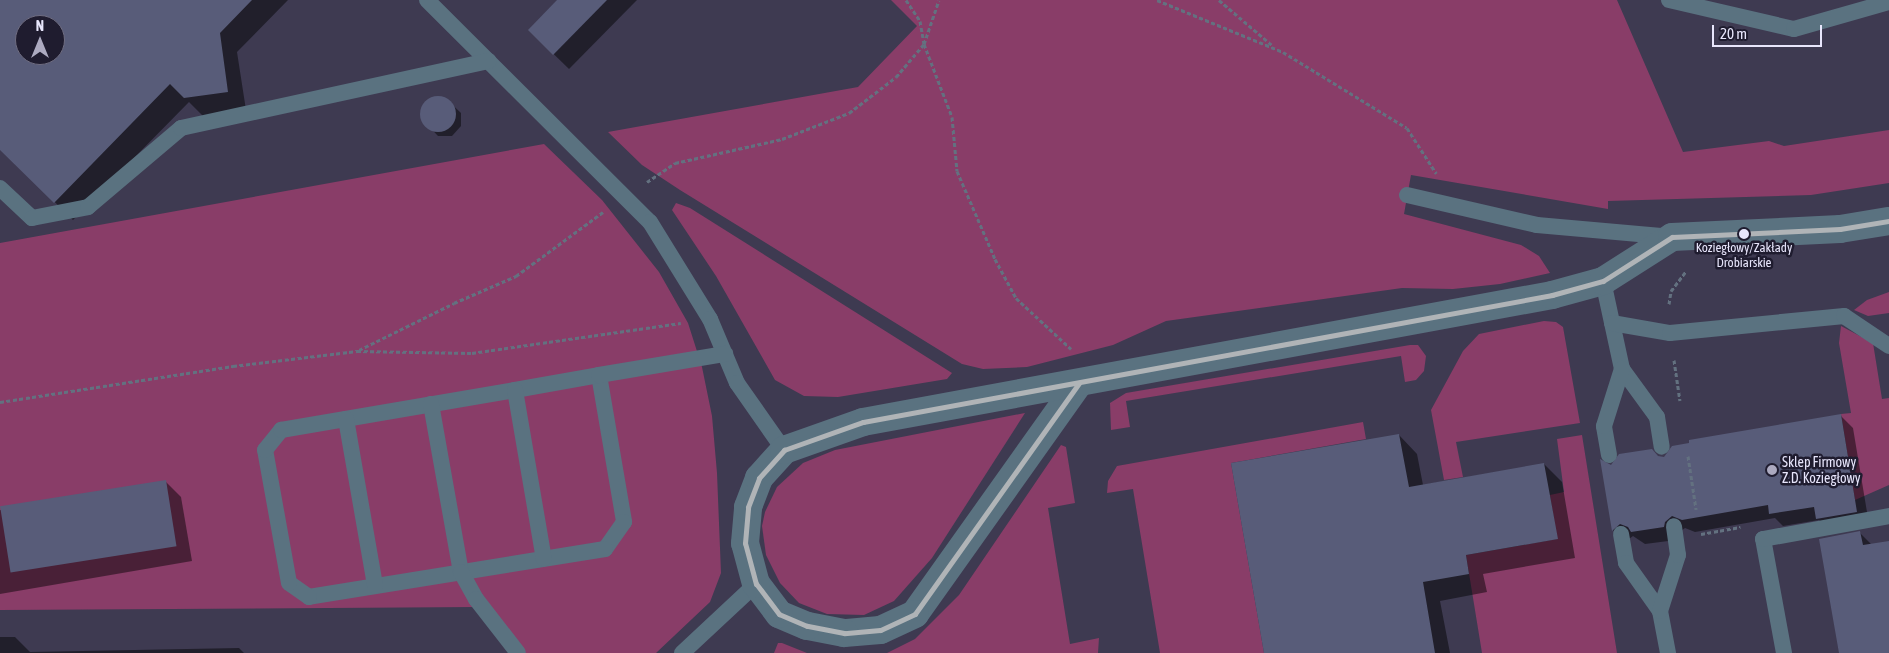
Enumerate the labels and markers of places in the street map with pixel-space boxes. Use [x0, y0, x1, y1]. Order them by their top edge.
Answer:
marker: Koziegłowy/Zakłady Drobiarskie [1739, 229, 1749, 239]
place label: Koziegłowy/Zakłady Drobiarskie [1696, 241, 1792, 272]
place label: Sklep Firmowy Z.D. Koziegłowy [1782, 454, 1861, 487]
marker: Sklep Firmowy Z.D. Koziegłowy [1766, 464, 1778, 476]

